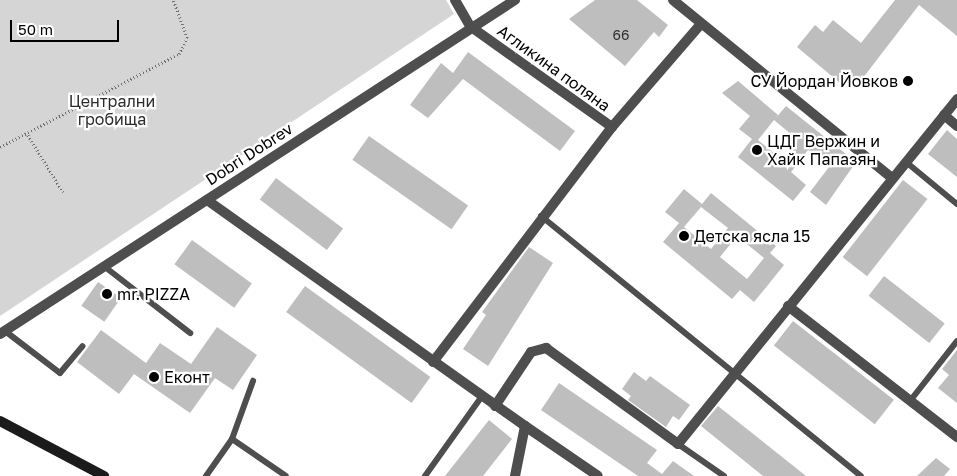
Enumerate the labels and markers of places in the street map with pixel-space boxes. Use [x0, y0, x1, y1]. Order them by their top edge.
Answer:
place label: СУ Йордан Йовков [750, 71, 898, 91]
marker: СУ Йордан Йовков [902, 75, 914, 87]
place label: ЦДГ Вержин и Хайк Папазян [767, 131, 880, 169]
marker: ЦДГ Вержин и Хайк Папазян [751, 144, 763, 156]
place label: Детска ясла 15 [694, 226, 810, 246]
marker: Детска ясла 15 [678, 230, 690, 242]
place label: mr. PIZZA [117, 284, 190, 304]
marker: mr. PIZZA [101, 288, 113, 300]
place label: Еконт [164, 367, 210, 387]
marker: Еконт [148, 371, 160, 383]

